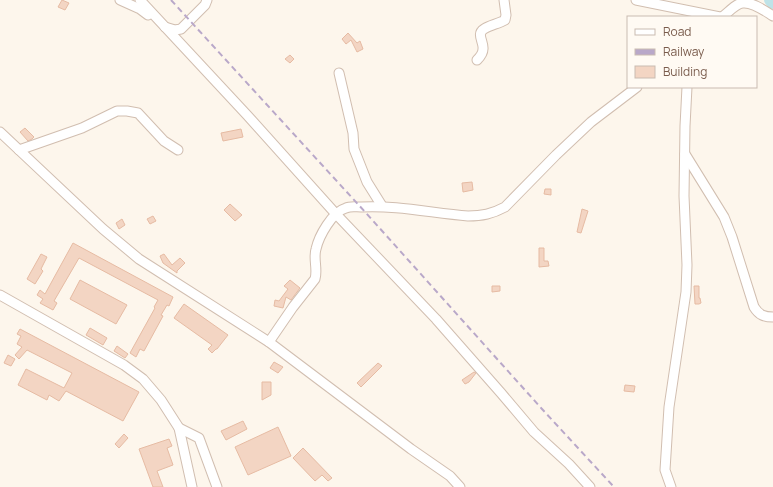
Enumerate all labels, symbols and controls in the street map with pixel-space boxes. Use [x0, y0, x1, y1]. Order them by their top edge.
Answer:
legend [627, 16, 757, 88]
text: Road [663, 23, 691, 40]
text: Railway [663, 43, 705, 60]
text: Building [663, 63, 707, 80]

